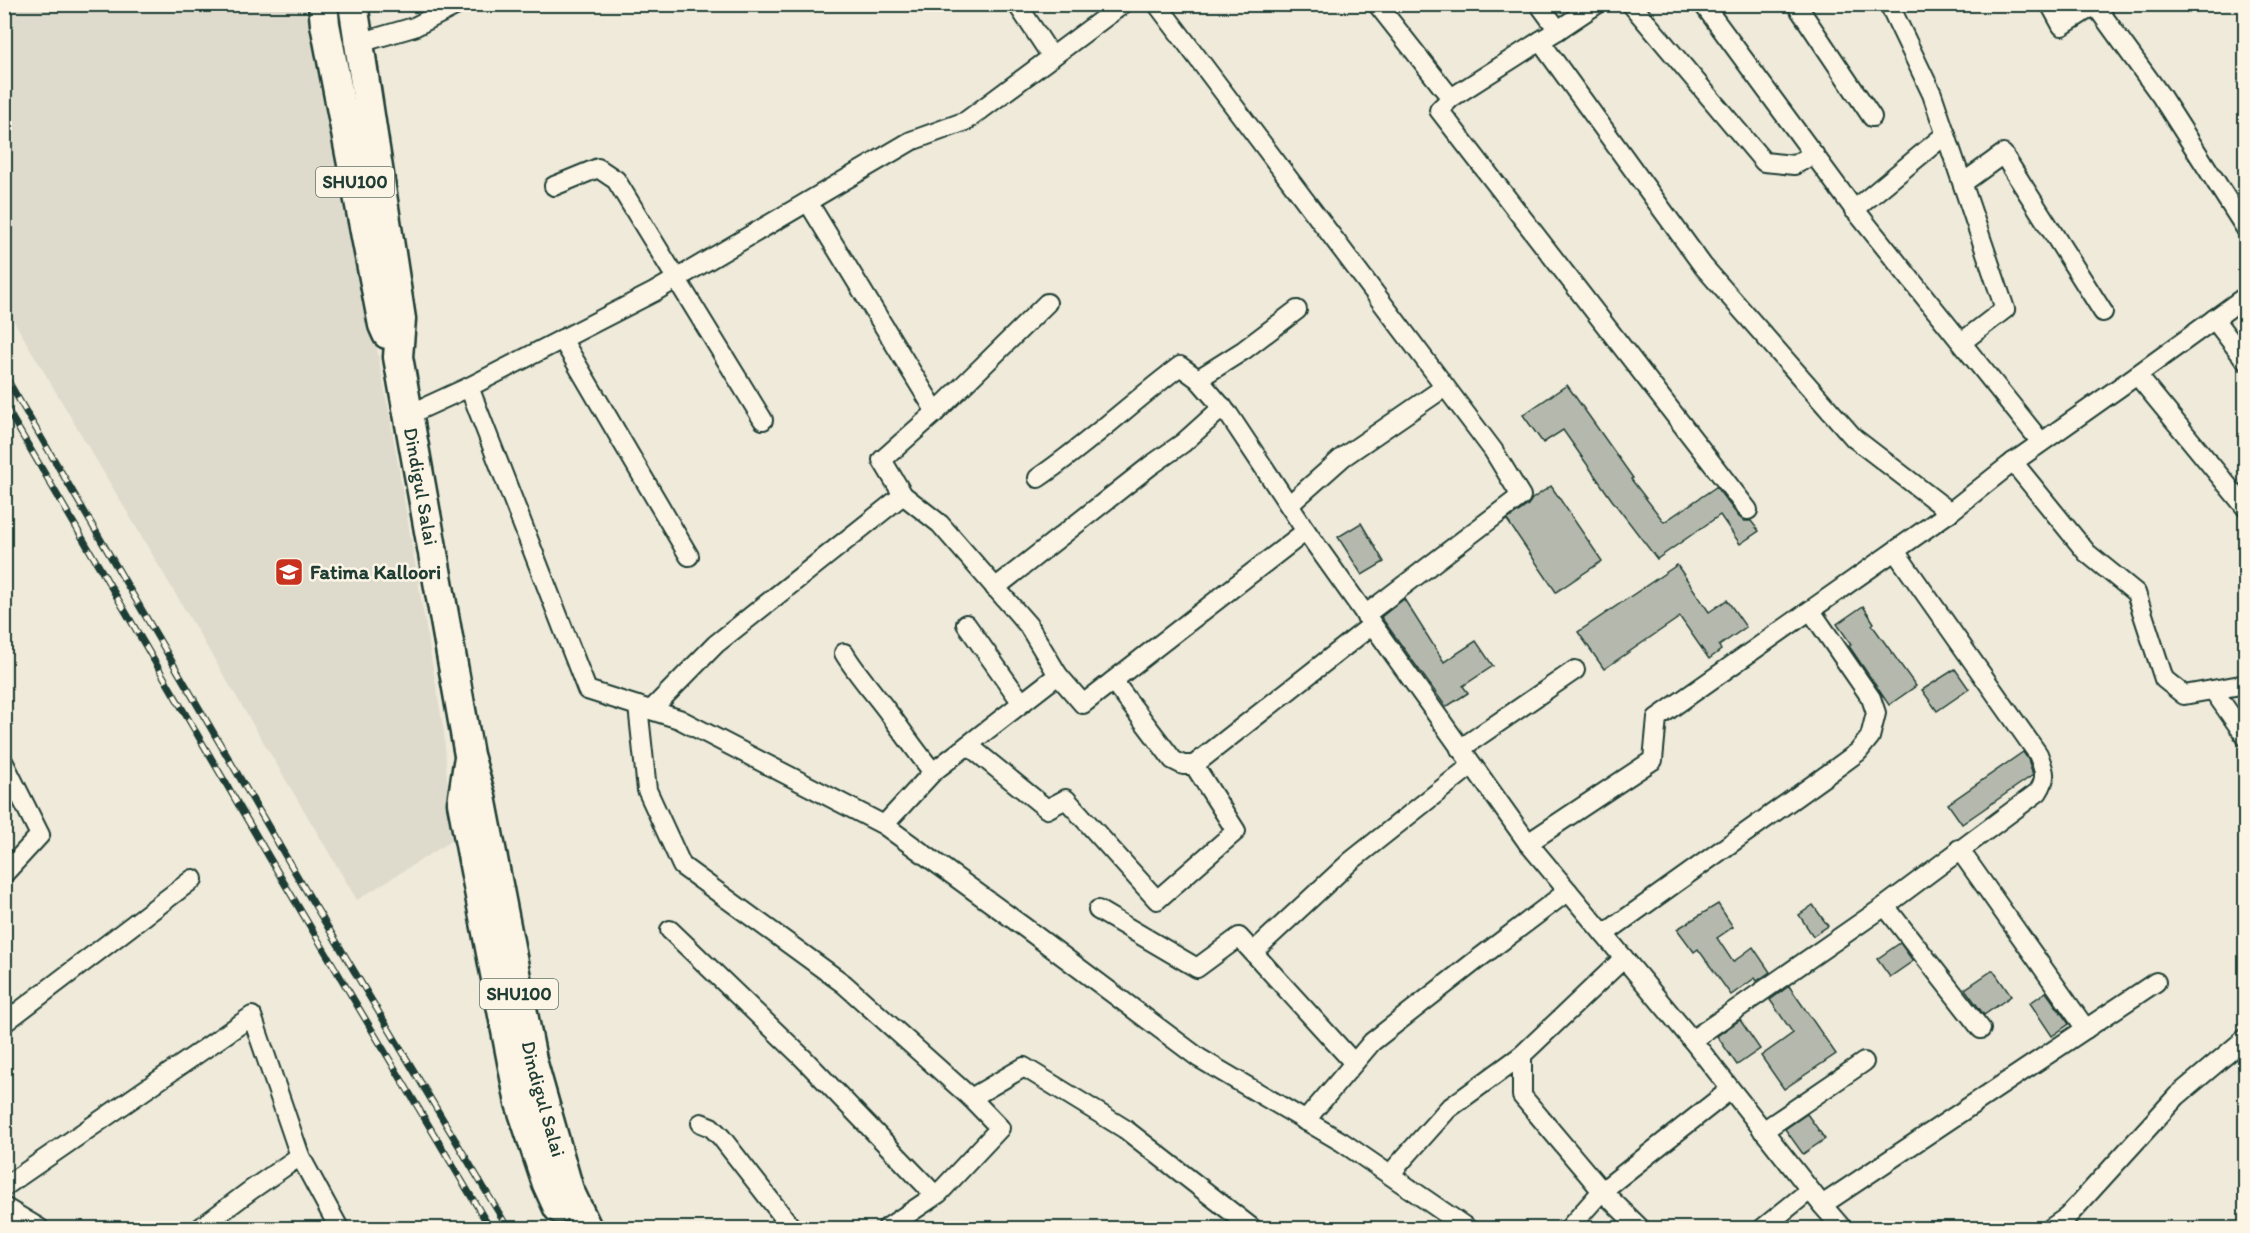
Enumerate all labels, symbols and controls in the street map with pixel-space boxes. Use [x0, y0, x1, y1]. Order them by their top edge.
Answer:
road number: SHU100 [316, 167, 394, 197]
street label: Dindigul Salai [399, 425, 443, 547]
school or university icon: Fatima Kalloori [273, 556, 305, 588]
place label: Fatima Kalloori [310, 560, 441, 584]
road number: SHU100 [480, 979, 558, 1009]
street label: Dindigul Salai [517, 1039, 571, 1160]

